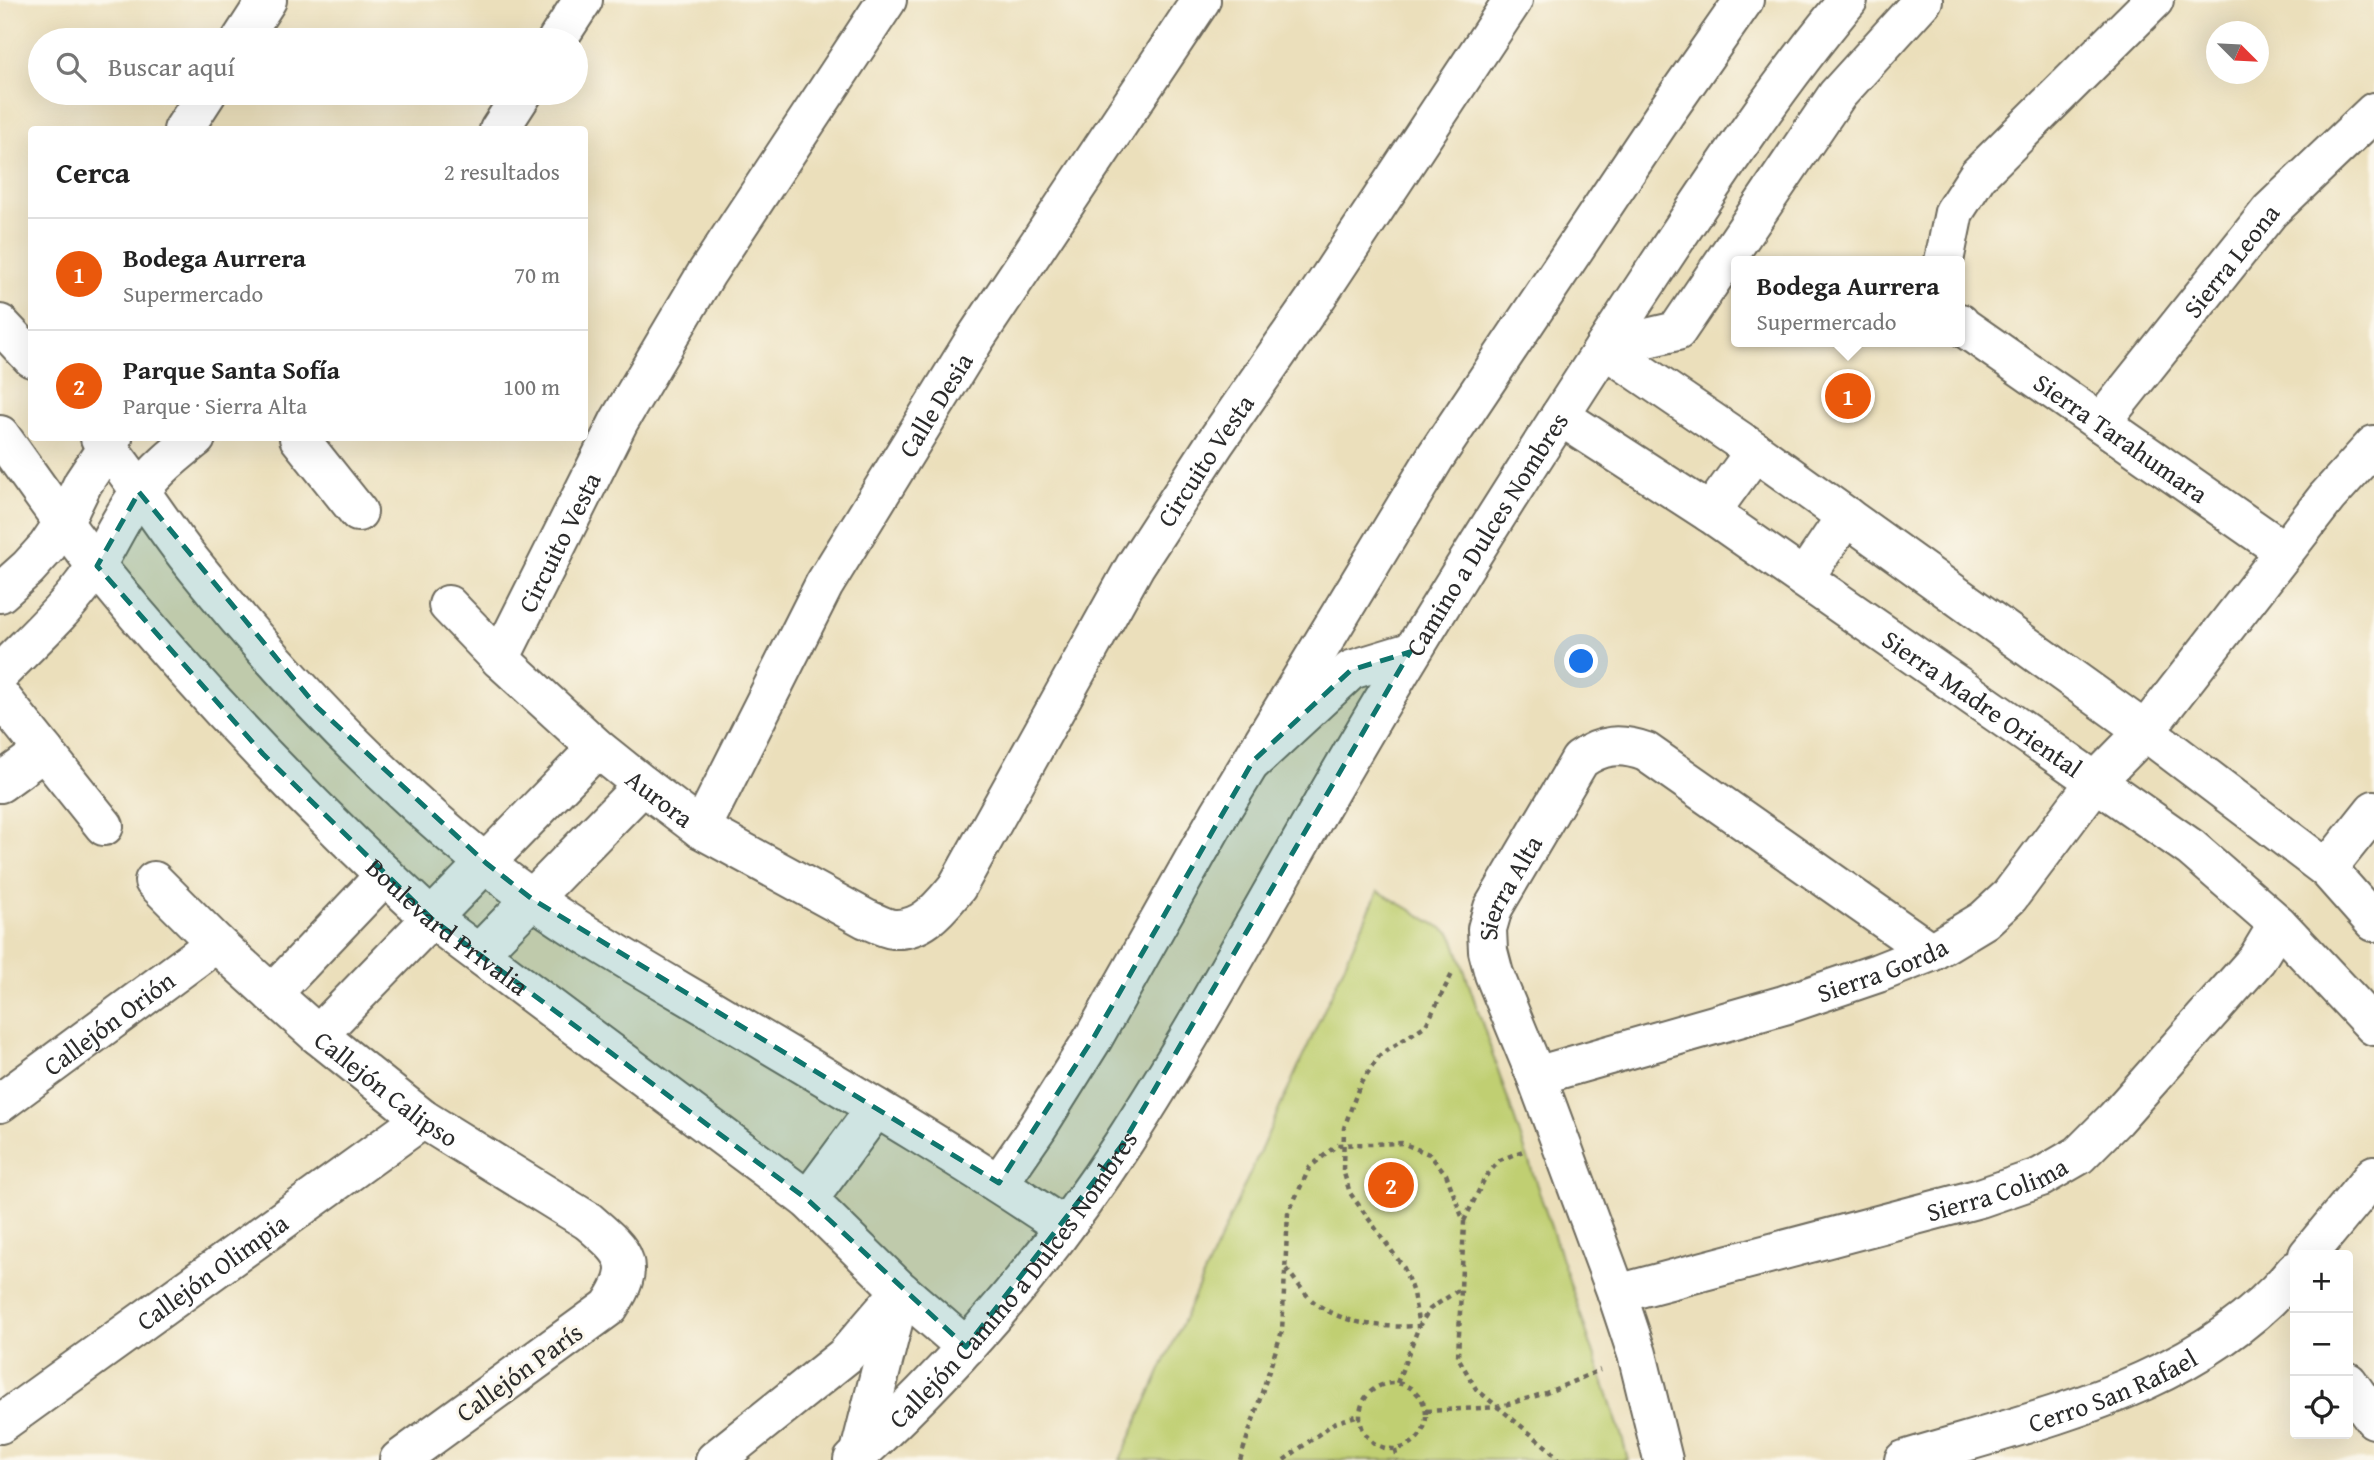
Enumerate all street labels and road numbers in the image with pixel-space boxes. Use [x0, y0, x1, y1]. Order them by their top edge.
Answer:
street label: Sierra Leona [2173, 194, 2289, 326]
street label: Calle Desia [888, 344, 982, 465]
street label: Sierra Tarahumara [2026, 363, 2217, 512]
street label: Circuito Vesta [1146, 385, 1264, 534]
street label: Camino a Dulces Nombres [1395, 404, 1577, 663]
street label: Circuito Vesta [507, 464, 610, 619]
street label: Sierra Madre Oriental [1874, 619, 2091, 787]
street label: Aurora [618, 759, 703, 837]
street label: Sierra Alta [1467, 827, 1552, 942]
street label: Boulevard Privalia [358, 848, 538, 1005]
street label: Sierra Gorda [1811, 927, 1955, 1012]
street label: Callejón Orión [34, 960, 183, 1085]
street label: Callejón Calipso [306, 1020, 466, 1156]
street label: Callejón Camino a Dulces Nombres [879, 1122, 1146, 1437]
street label: Sierra Colima [1922, 1146, 2075, 1231]
street label: Callejón Olimpia [128, 1203, 296, 1340]
street label: Callejón París [448, 1313, 590, 1431]
street label: Cerro San Rafael [2023, 1338, 2204, 1442]

